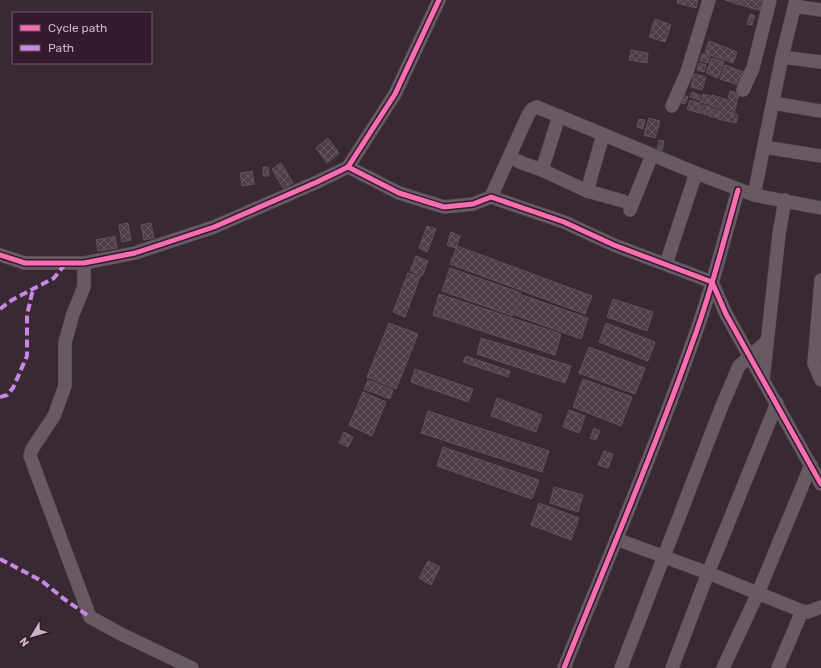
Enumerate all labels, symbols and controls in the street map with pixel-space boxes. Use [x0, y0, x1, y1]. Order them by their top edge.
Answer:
legend [12, 12, 152, 64]
text: Cycle path [48, 21, 107, 35]
text: Path [48, 41, 74, 55]
north arrow [12, 616, 52, 656]
text: N [17, 635, 32, 649]

